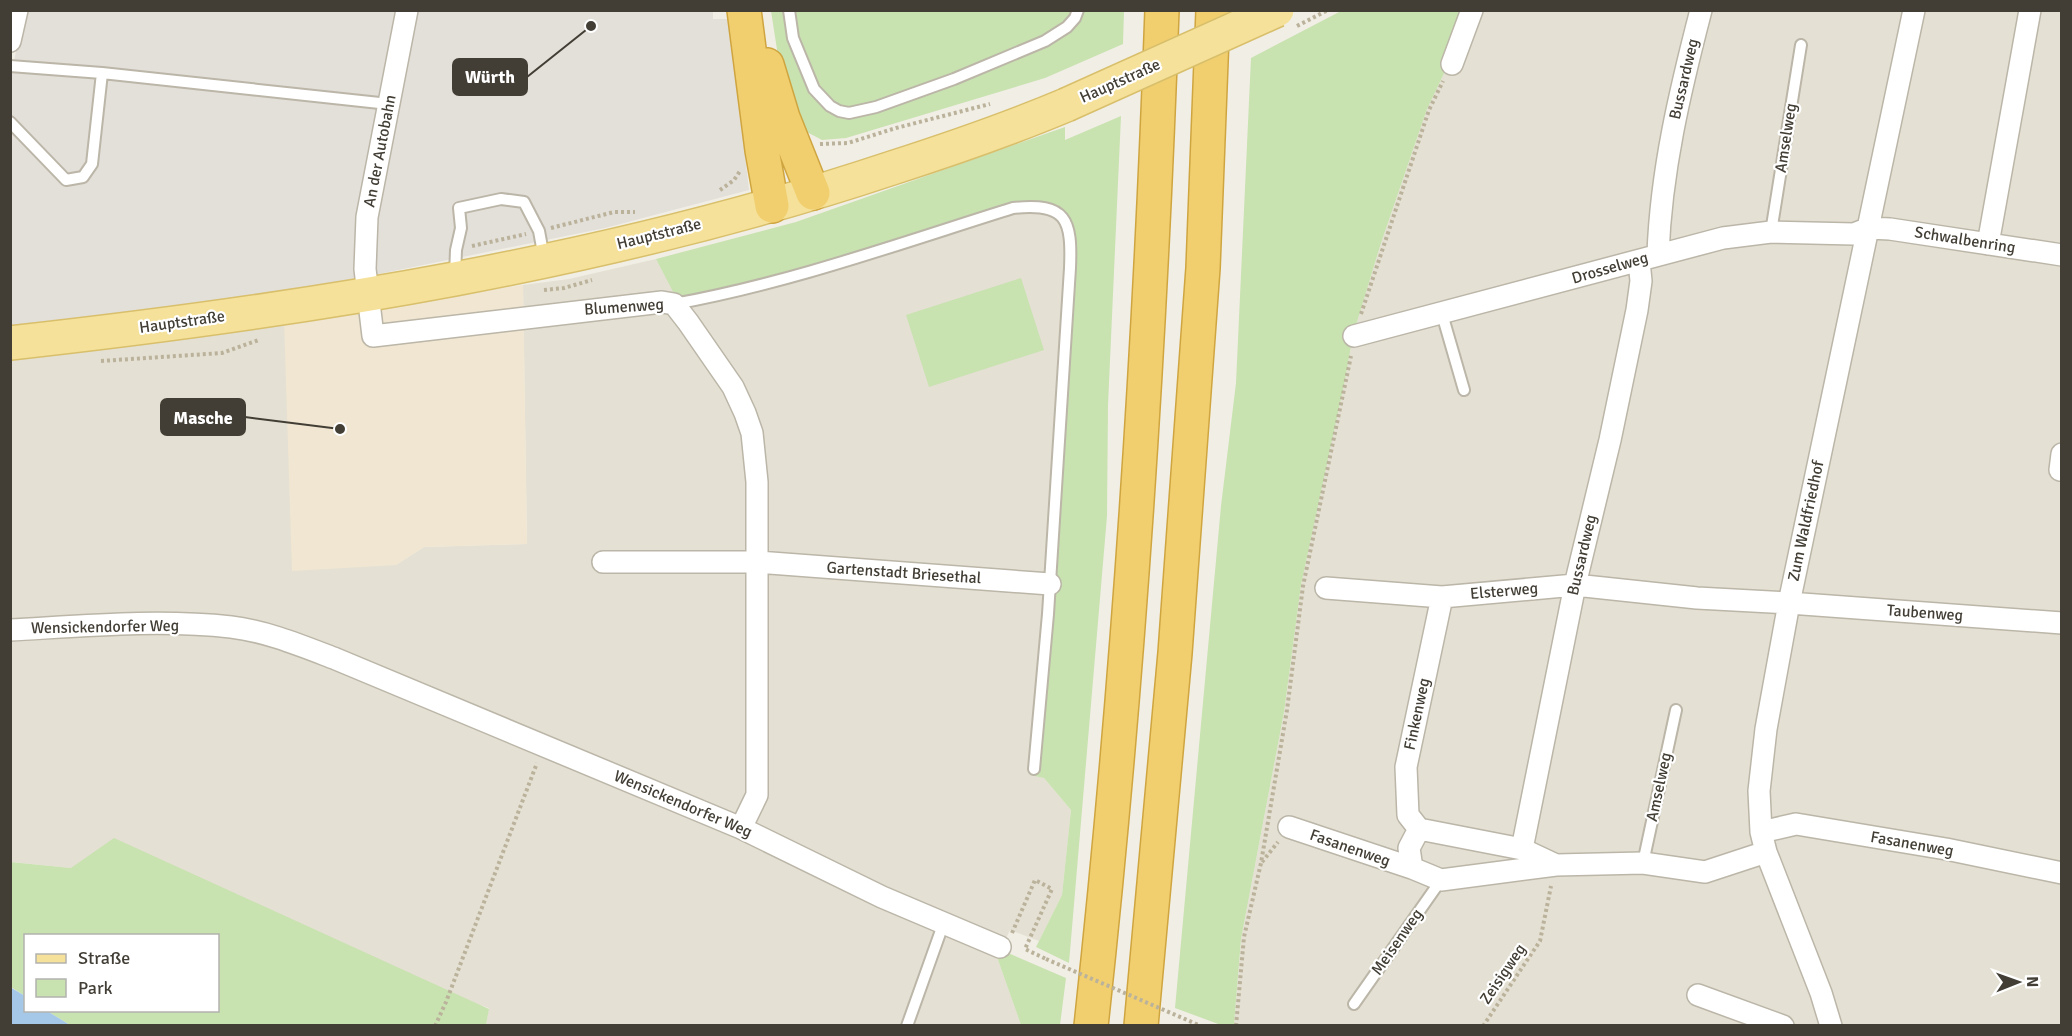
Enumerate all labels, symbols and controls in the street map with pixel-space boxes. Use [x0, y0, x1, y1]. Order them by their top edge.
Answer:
street label: Bussardweg [1665, 37, 1703, 121]
street label: Hauptstraße [1077, 54, 1163, 108]
callout: Würth [453, 59, 527, 95]
text: Würth [465, 66, 515, 88]
street label: An der Autobahn [359, 93, 401, 209]
street label: Amselweg [1771, 102, 1801, 174]
street label: Hauptstraße [615, 214, 703, 254]
street label: Schwalbenring [1913, 222, 2017, 258]
street label: Drosselweg [1569, 248, 1651, 288]
street label: Blumenweg [583, 294, 665, 320]
street label: Hauptstraße [138, 306, 226, 338]
callout: Masche [161, 399, 245, 435]
text: Masche [173, 407, 233, 429]
street label: Zum Waldfriedhof [1783, 458, 1829, 583]
street label: Bussardweg [1563, 513, 1601, 597]
street label: Gartenstadt Briesethal [826, 558, 982, 588]
street label: Elsterweg [1469, 578, 1539, 604]
street label: Taubenweg [1886, 600, 1964, 626]
street label: Wensickendorfer Weg [31, 616, 179, 638]
street label: Finkenweg [1400, 676, 1434, 752]
street label: Amselweg [1642, 751, 1676, 823]
street label: Wensickendorfer Weg [611, 766, 755, 842]
street label: Fasanenweg [1307, 825, 1393, 871]
street label: Fasanenweg [1869, 827, 1955, 861]
street label: Meisenweg [1367, 905, 1427, 979]
legend [24, 934, 219, 1012]
street label: Zeisigweg [1476, 940, 1530, 1008]
text: Straße [78, 947, 130, 969]
north arrow [1988, 952, 2048, 1012]
text: N [2022, 976, 2042, 987]
text: Park [78, 977, 113, 999]

